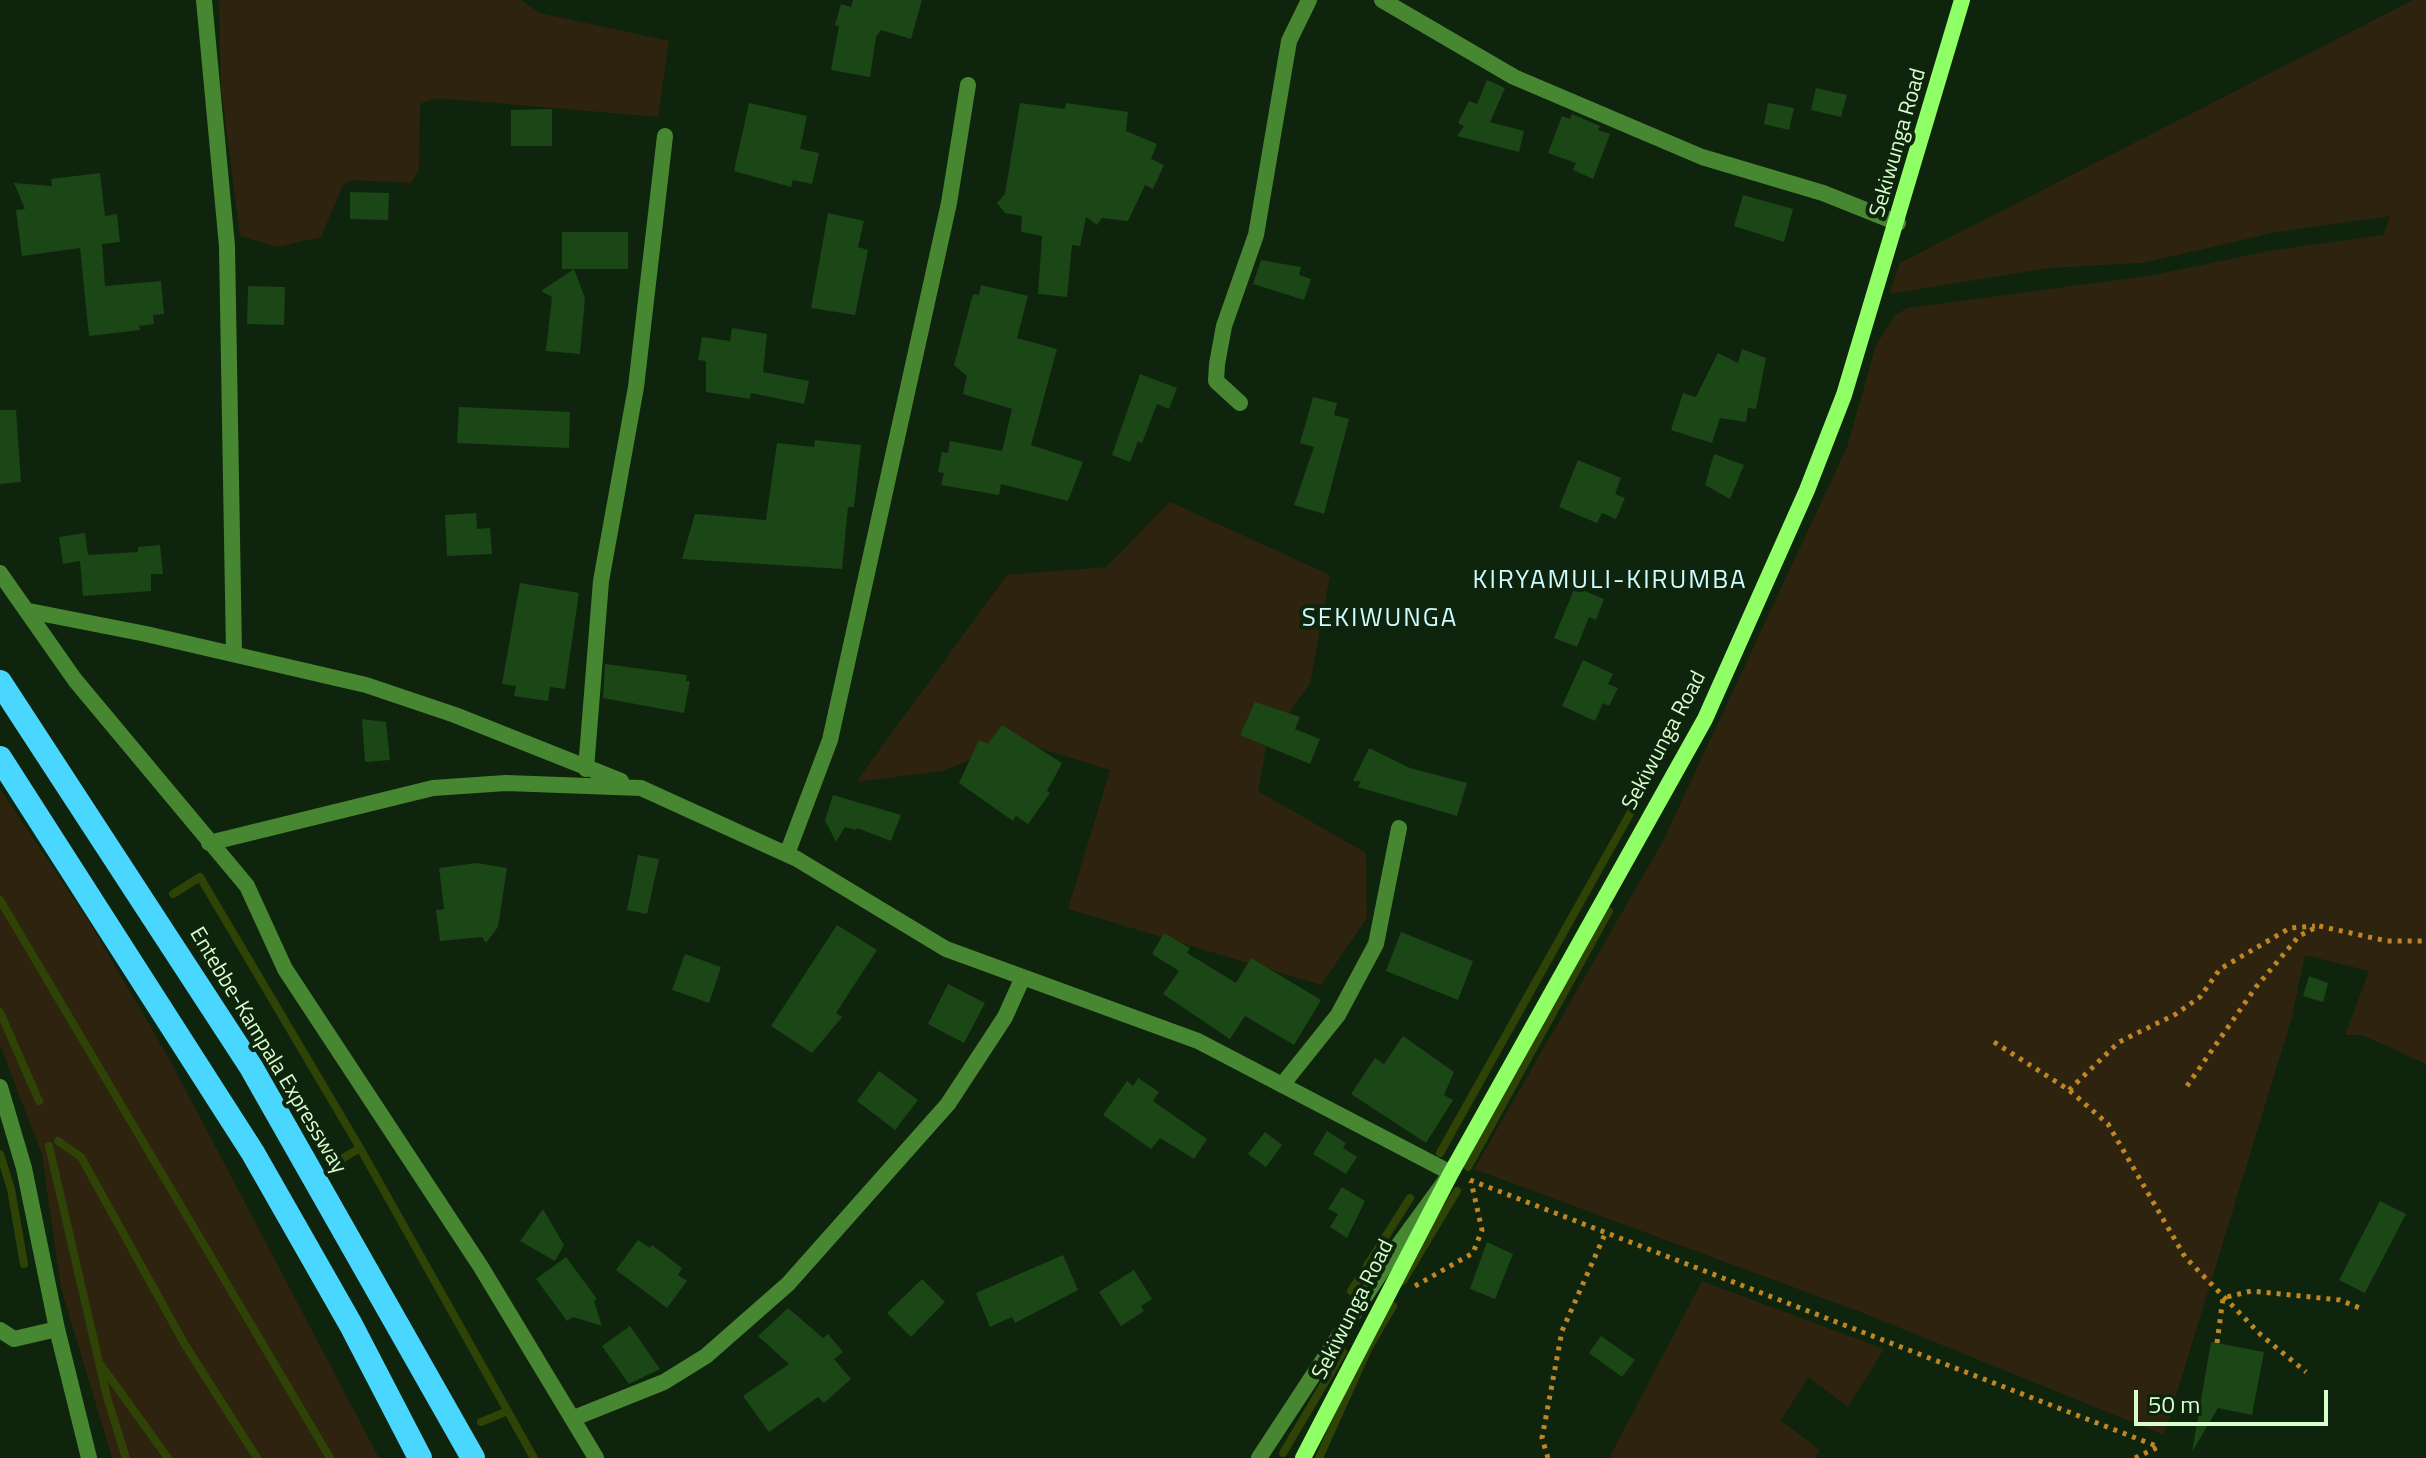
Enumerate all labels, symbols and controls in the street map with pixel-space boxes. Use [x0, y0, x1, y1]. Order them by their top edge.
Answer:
street label: Sekiwunga Road [1865, 66, 1933, 220]
district label: KIRYAMULI-KIRUMBA [1473, 566, 1747, 598]
district label: SEKIWUNGA [1302, 604, 1458, 636]
street label: Sekiwunga Road [1617, 667, 1713, 815]
street label: Entebbe-Kampala Expressway [183, 923, 351, 1179]
street label: Sekiwunga Road [1307, 1236, 1401, 1384]
scale bar [2138, 1374, 2332, 1424]
text: 50 m [2148, 1386, 2200, 1422]

